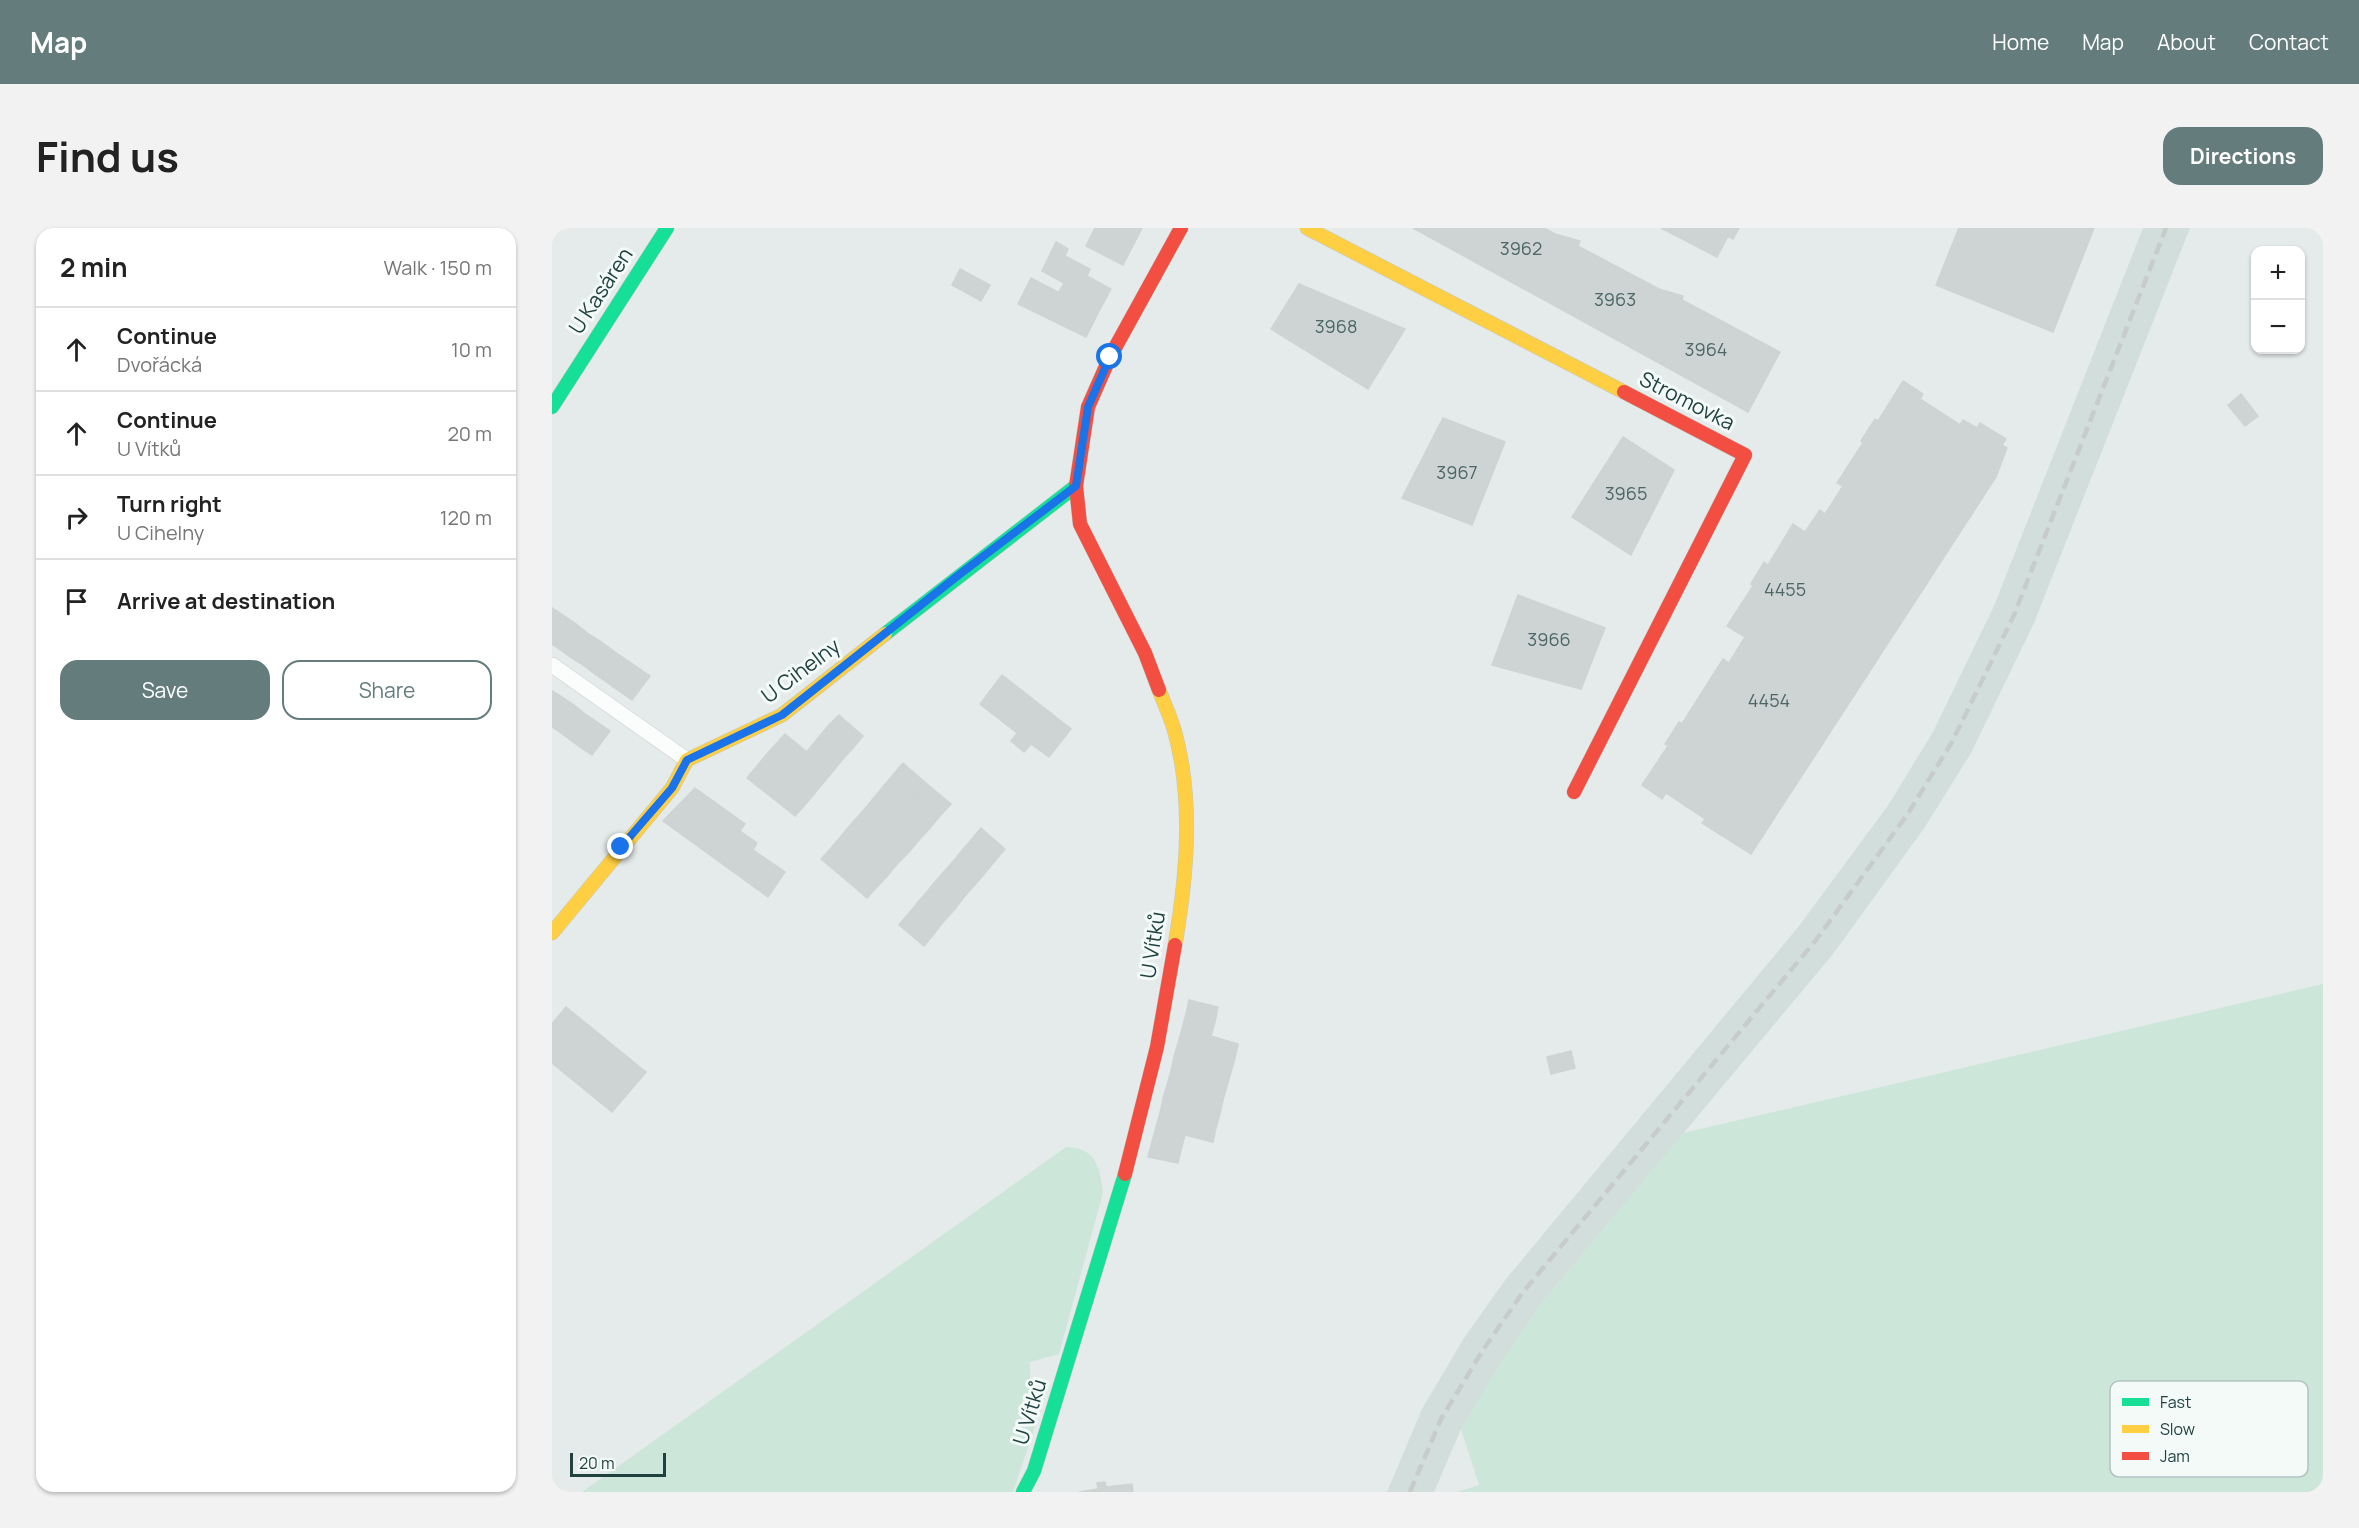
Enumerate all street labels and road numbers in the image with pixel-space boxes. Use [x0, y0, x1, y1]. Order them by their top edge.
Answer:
street label: U Kasáren [562, 242, 638, 339]
street label: Stromovka [1635, 364, 1740, 436]
street label: U Cihelny [755, 631, 845, 709]
street label: U Vítků [1133, 909, 1171, 980]
street label: U Vítků [1006, 1375, 1052, 1448]

